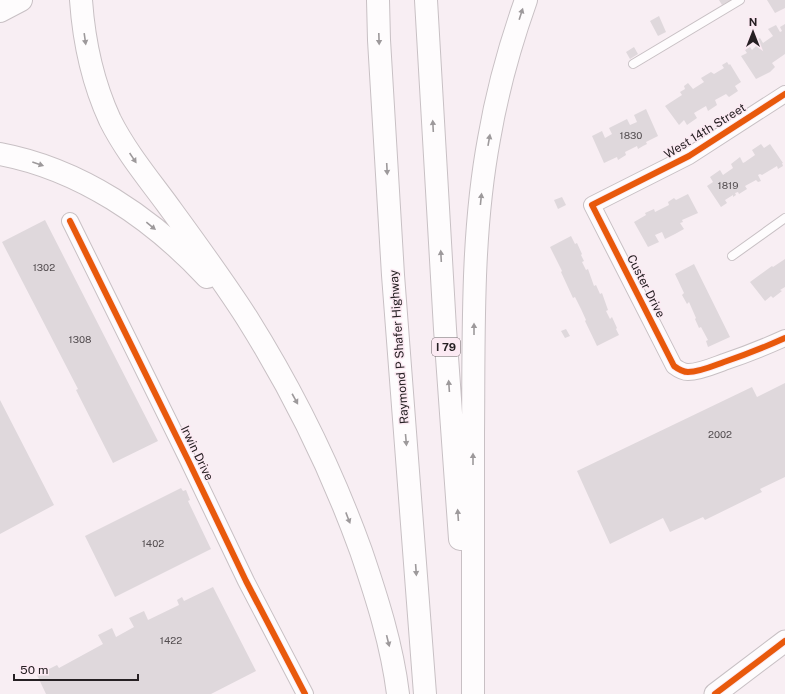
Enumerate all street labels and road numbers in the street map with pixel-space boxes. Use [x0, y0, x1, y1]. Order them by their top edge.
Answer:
street label: West 14th Street [662, 100, 748, 162]
street label: Custer Drive [624, 252, 668, 320]
street label: Raymond P Shafer Highway [387, 269, 411, 425]
road number: I 79 [432, 338, 460, 356]
street label: Irwin Drive [178, 423, 216, 483]

